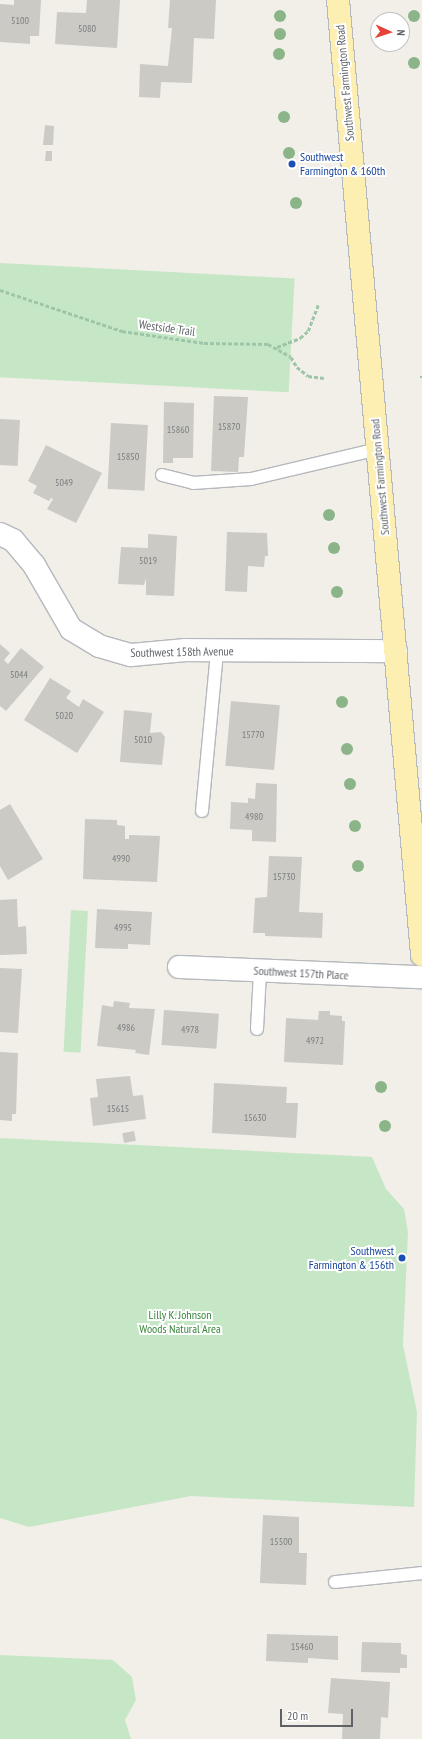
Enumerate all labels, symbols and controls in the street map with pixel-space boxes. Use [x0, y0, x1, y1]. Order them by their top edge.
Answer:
north arrow [370, 12, 410, 52]
house number: 5100 [11, 15, 29, 27]
house number: 5080 [78, 23, 96, 35]
street label: Southwest Farmington Road [333, 24, 357, 142]
text: N [394, 29, 408, 36]
place label: Southwest Farmington & 160th [300, 150, 385, 178]
marker: Southwest Farmington & 160th [287, 159, 297, 169]
street label: Westside Trail [138, 317, 196, 339]
street label: Southwest Farmington Road [368, 418, 392, 536]
house number: 15870 [218, 421, 240, 433]
house number: 15860 [167, 424, 189, 436]
house number: 15850 [117, 451, 139, 463]
house number: 5049 [55, 477, 73, 489]
house number: 5019 [139, 555, 157, 567]
street label: Southwest 158th Avenue [130, 644, 234, 660]
house number: 5044 [10, 669, 28, 681]
house number: 5020 [55, 710, 73, 722]
house number: 15770 [242, 729, 264, 741]
house number: 5010 [134, 734, 152, 746]
house number: 4980 [245, 811, 263, 823]
house number: 4990 [112, 853, 130, 865]
house number: 15730 [273, 871, 295, 883]
house number: 4995 [114, 922, 132, 934]
street label: Southwest 157th Place [253, 963, 349, 983]
house number: 4986 [117, 1022, 135, 1034]
house number: 4978 [181, 1024, 199, 1036]
house number: 4972 [306, 1035, 324, 1047]
house number: 15615 [107, 1103, 129, 1115]
house number: 15630 [244, 1112, 266, 1124]
place label: Southwest Farmington & 156th [309, 1244, 394, 1272]
marker: Southwest Farmington & 156th [397, 1253, 407, 1263]
park label: Lilly K. Johnson Woods Natural Area [139, 1308, 221, 1336]
house number: 15500 [270, 1536, 292, 1548]
house number: 15460 [291, 1641, 313, 1653]
scale bar [282, 1701, 355, 1727]
text: 20 m [287, 1708, 308, 1723]

